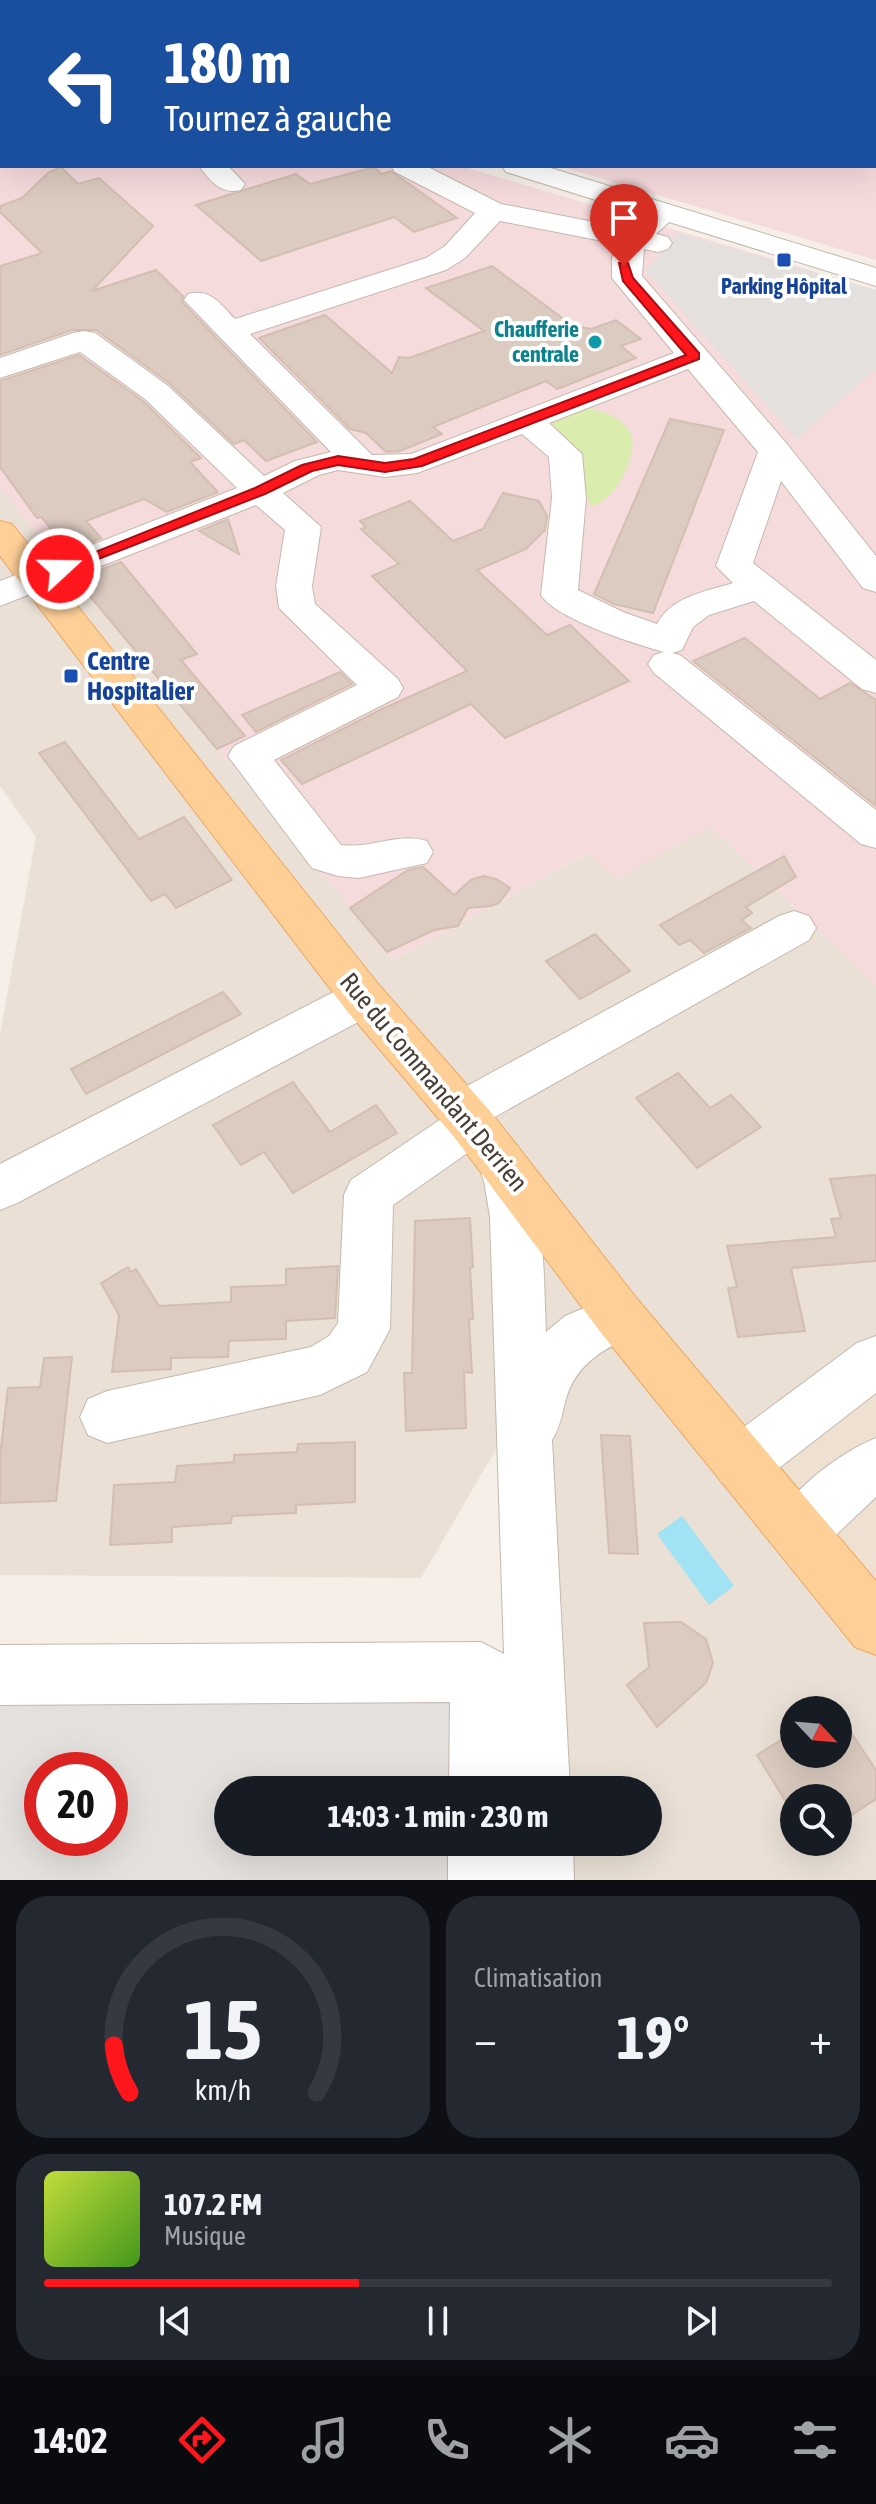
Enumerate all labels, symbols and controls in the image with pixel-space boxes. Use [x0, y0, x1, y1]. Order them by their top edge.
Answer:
text: 180 m [164, 31, 291, 95]
icon: left [32, 32, 136, 136]
text: Tournez à gauche [164, 97, 392, 139]
pin [590, 184, 658, 266]
icon: arrive [602, 196, 646, 240]
marker: Parking Hôpital [775, 251, 793, 269]
place label: Parking Hôpital [721, 273, 848, 299]
place label: Chaufferie centrale [494, 316, 579, 367]
marker: Chaufferie centrale [586, 333, 604, 351]
position arrow [18, 527, 102, 611]
place label: Centre Hospitalier [87, 646, 195, 706]
marker: Centre Hospitalier [62, 667, 80, 685]
street label: Rue du Commandant Derrien [334, 967, 534, 1197]
north arrow [780, 1696, 852, 1768]
map controls [780, 1696, 852, 1856]
speed limit sign: 20 [24, 1752, 128, 1856]
button: search [780, 1784, 852, 1856]
text: 14:03 · 1 min · 230 m [328, 1799, 548, 1833]
text: Climatisation [474, 1963, 602, 1993]
text: 15 [184, 1981, 262, 2077]
text: 19° [617, 2003, 689, 2072]
text: − [474, 2013, 497, 2063]
text: + [809, 2013, 832, 2063]
text: km/h [195, 2073, 251, 2106]
text: 107.2 FM [164, 2187, 262, 2221]
text: Musique [164, 2221, 246, 2251]
icon: previous [153, 2299, 197, 2343]
icon: pause [416, 2299, 460, 2343]
icon: next [679, 2299, 723, 2343]
icon: directions [174, 2412, 230, 2468]
icon: music [297, 2412, 353, 2468]
icon: phone [419, 2412, 475, 2468]
icon: climate [542, 2412, 598, 2468]
icon: car [664, 2412, 720, 2468]
icon: filters [787, 2412, 843, 2468]
text: 14:02 [33, 2419, 108, 2461]

